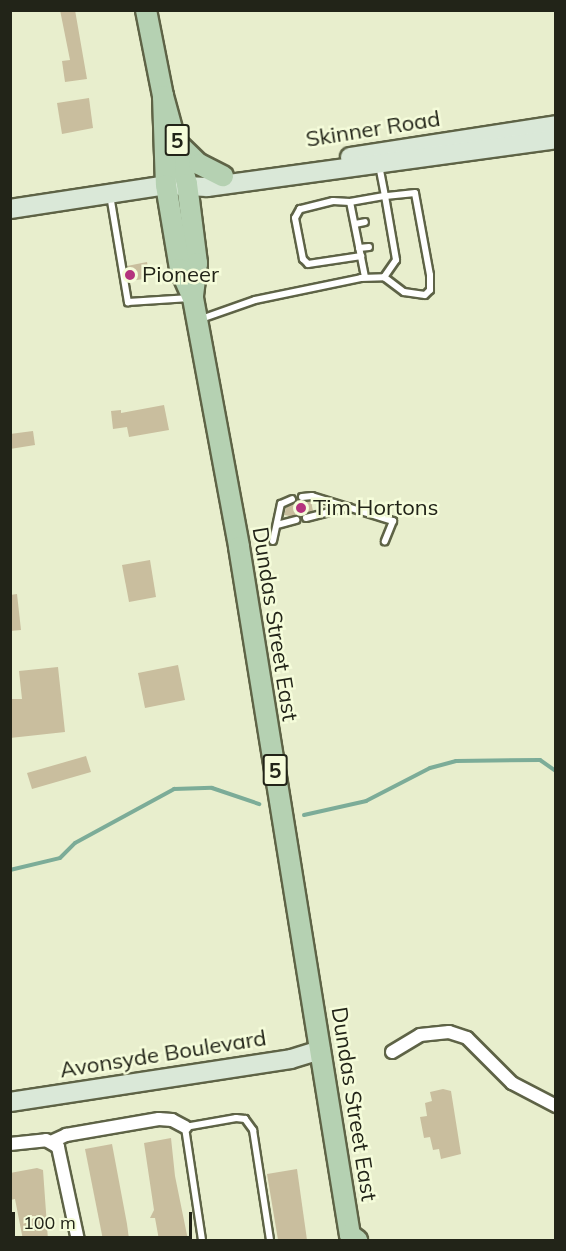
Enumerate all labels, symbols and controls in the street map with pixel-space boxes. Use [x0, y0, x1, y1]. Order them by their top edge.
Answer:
street label: Skinner Road [304, 105, 442, 153]
road number: 5 [164, 122, 190, 158]
place label: Pioneer [142, 262, 219, 288]
marker: Pioneer [123, 268, 137, 282]
place label: Tim Hortons [313, 495, 439, 521]
marker: Tim Hortons [294, 501, 308, 515]
street label: Dundas Street East [247, 525, 303, 723]
road number: 5 [262, 752, 288, 788]
street label: Dundas Street East [326, 1005, 382, 1203]
street label: Avonsyde Boulevard [58, 1025, 268, 1083]
scale bar [15, 1200, 195, 1238]
text: 100 m [23, 1211, 76, 1234]

